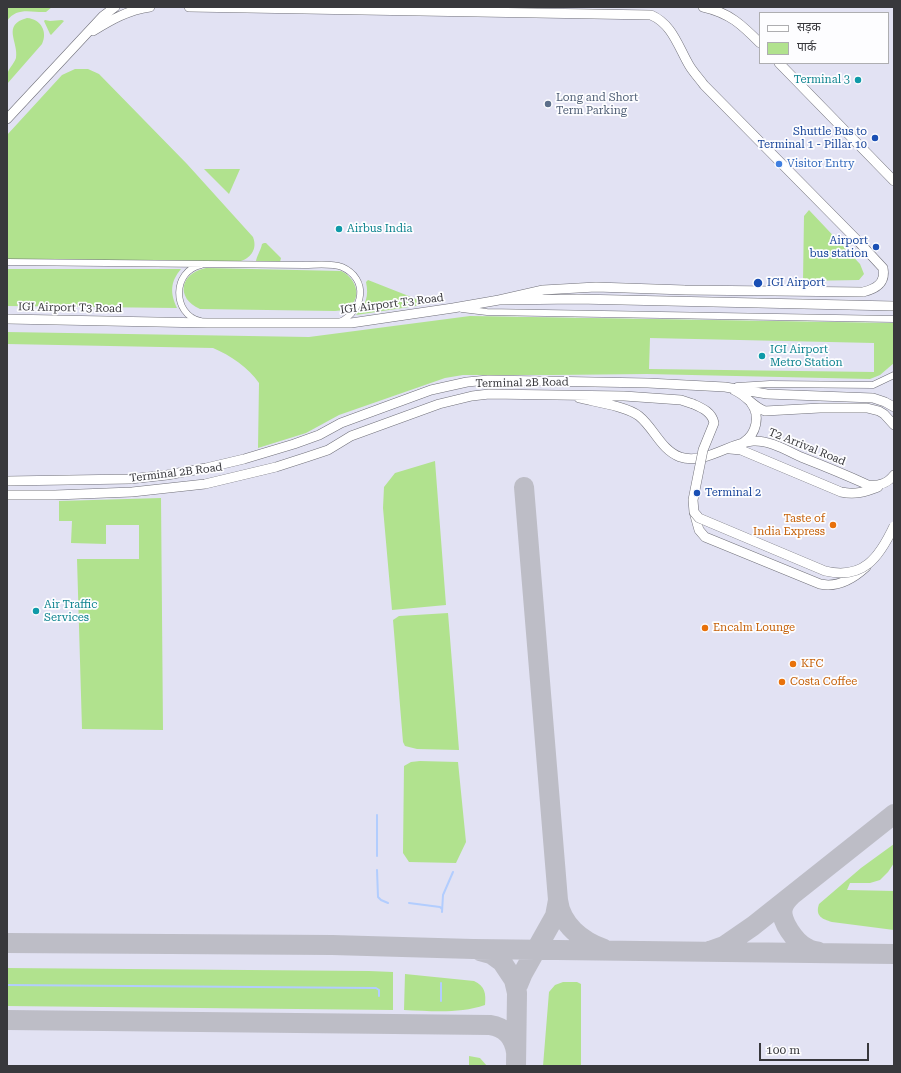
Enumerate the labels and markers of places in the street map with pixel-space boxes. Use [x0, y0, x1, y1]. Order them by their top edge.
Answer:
place label: Terminal 3 [794, 73, 850, 87]
marker: Terminal 3 [853, 75, 863, 85]
place label: Long and Short Term Parking [556, 91, 638, 117]
marker: Long and Short Term Parking [543, 99, 553, 109]
place label: Shuttle Bus to Terminal 1 - Pillar 10 [757, 125, 867, 151]
marker: Shuttle Bus to Terminal 1 - Pillar 10 [870, 133, 880, 143]
place label: Visitor Entry [787, 157, 855, 171]
marker: Visitor Entry [774, 159, 784, 169]
place label: Airbus India [347, 222, 412, 236]
marker: Airbus India [334, 224, 344, 234]
place label: Airport bus station [809, 234, 868, 260]
marker: Airport bus station [871, 242, 881, 252]
place label: IGI Airport [767, 276, 825, 290]
marker: IGI Airport [752, 277, 764, 289]
place label: IGI Airport Metro Station [770, 343, 843, 369]
marker: IGI Airport Metro Station [757, 351, 767, 361]
place label: Terminal 2 [705, 486, 761, 500]
marker: Terminal 2 [692, 488, 702, 498]
place label: Taste of India Express [753, 512, 825, 538]
marker: Taste of India Express [828, 520, 838, 530]
place label: Air Traffic Services [44, 598, 97, 624]
marker: Air Traffic Services [31, 606, 41, 616]
place label: Encalm Lounge [713, 621, 795, 635]
marker: Encalm Lounge [700, 623, 710, 633]
place label: KFC [801, 657, 823, 671]
marker: KFC [788, 659, 798, 669]
place label: Costa Coffee [790, 675, 857, 689]
marker: Costa Coffee [777, 677, 787, 687]

